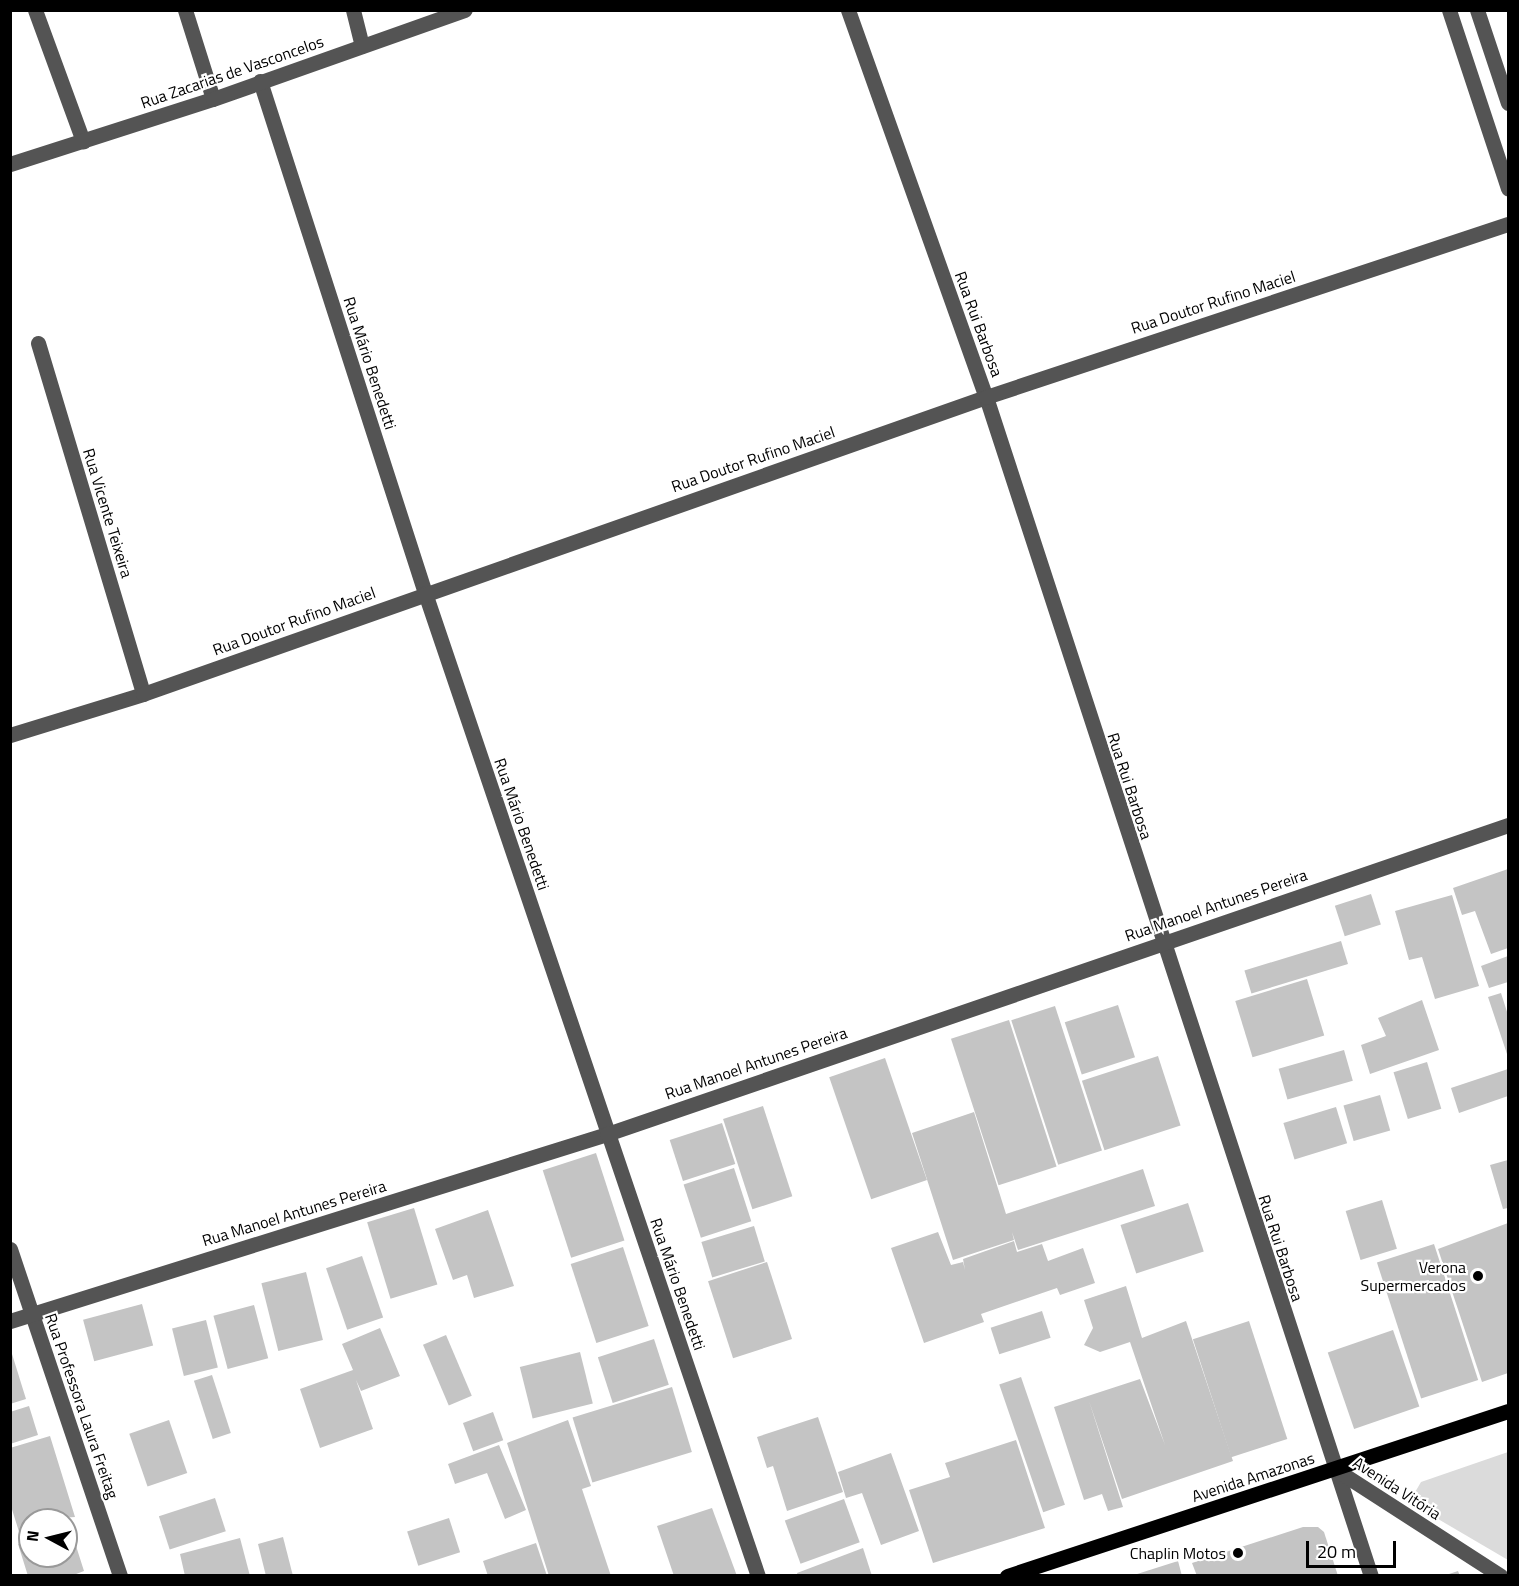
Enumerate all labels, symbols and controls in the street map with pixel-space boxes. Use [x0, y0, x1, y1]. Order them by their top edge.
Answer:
street label: Rua Zacarias de Vasconcelos [138, 32, 326, 112]
street label: Rua Doutor Rufino Maciel [1128, 266, 1298, 338]
street label: Rua Rui Barbosa [951, 269, 1007, 379]
street label: Rua Mário Benedetti [340, 294, 400, 432]
street label: Rua Doutor Rufino Maciel [669, 422, 837, 496]
street label: Rua Vicente Teixeira [79, 446, 137, 580]
street label: Rua Doutor Rufino Maciel [210, 583, 378, 659]
street label: Rua Rui Barbosa [1104, 730, 1156, 842]
street label: Rua Mário Benedetti [490, 756, 554, 892]
street label: Rua Manoel Antunes Pereira [1122, 865, 1310, 945]
street label: Rua Manoel Antunes Pereira [662, 1023, 850, 1103]
street label: Rua Manoel Antunes Pereira [200, 1176, 388, 1250]
street label: Rua Rui Barbosa [1255, 1192, 1307, 1304]
street label: Rua Mário Benedetti [646, 1216, 710, 1352]
place label: Verona Supermercados [1361, 1257, 1466, 1295]
marker: Verona Supermercados [1471, 1269, 1485, 1283]
street label: Rua Professora Laura Freitag [41, 1311, 123, 1501]
street label: Avenida Amazonas [1189, 1448, 1317, 1506]
street label: Avenida Vitória [1349, 1452, 1445, 1524]
north arrow [18, 1508, 78, 1568]
text: N [20, 1529, 45, 1543]
scale bar [1309, 1529, 1399, 1567]
text: 20 m [1317, 1538, 1356, 1565]
place label: Chaplin Motos [1130, 1543, 1226, 1563]
marker: Chaplin Motos [1231, 1546, 1245, 1560]

